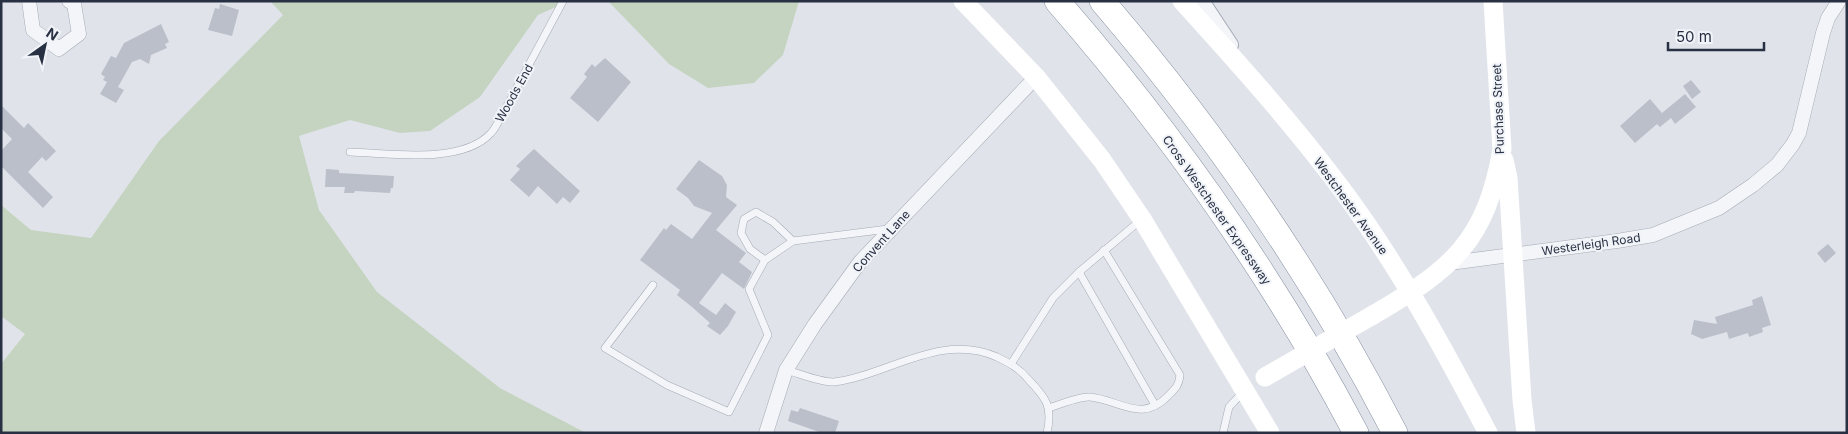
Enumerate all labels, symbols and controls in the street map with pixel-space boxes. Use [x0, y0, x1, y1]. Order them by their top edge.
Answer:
north arrow [20, 20, 70, 70]
scale bar [1668, 20, 1764, 52]
text: N [43, 24, 61, 44]
text: 50 m [1676, 27, 1712, 46]
street label: Woods End [492, 61, 536, 125]
street label: Purchase Street [1489, 64, 1507, 154]
street label: Cross Westchester Expressway [1160, 132, 1275, 288]
street label: Westchester Avenue [1311, 154, 1391, 258]
street label: Convent Lane [849, 207, 913, 275]
street label: Westerleigh Road [1541, 230, 1641, 258]

